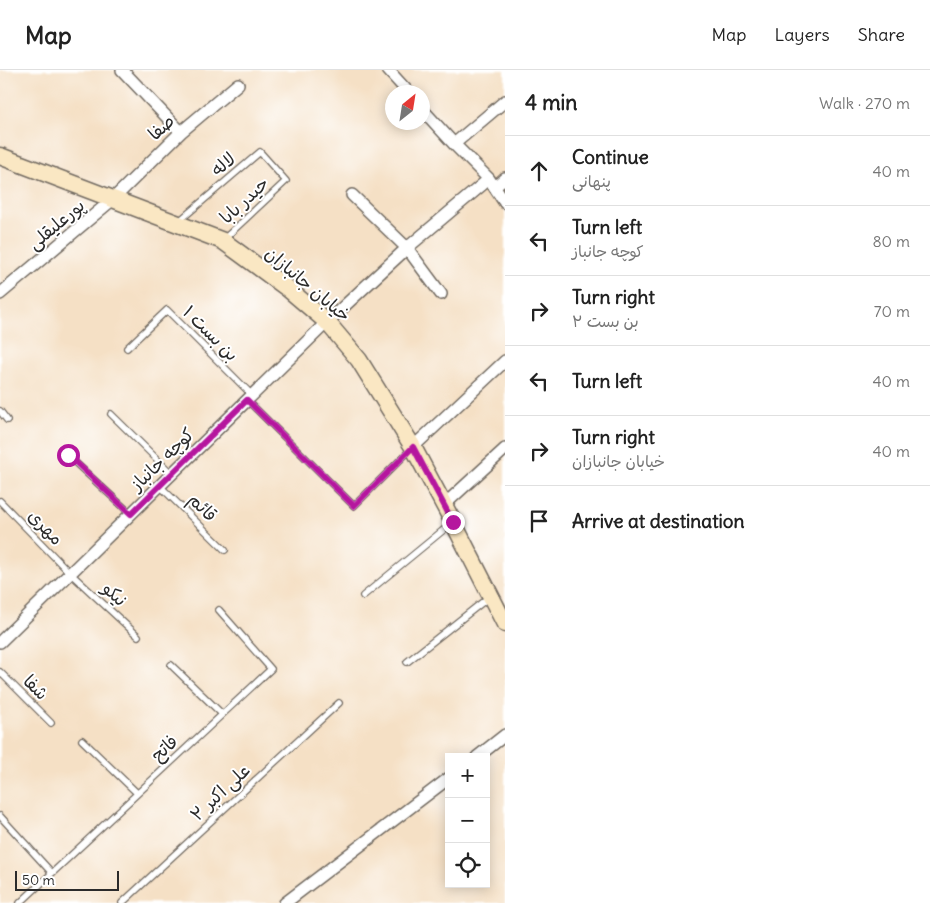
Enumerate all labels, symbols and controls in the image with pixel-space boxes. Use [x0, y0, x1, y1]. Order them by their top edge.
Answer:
text: Map [25, 20, 72, 50]
text: Map [711, 23, 746, 46]
text: Layers [774, 23, 830, 46]
text: Share [858, 23, 905, 46]
north arrow [385, 85, 430, 130]
text: 4 min [525, 89, 577, 116]
text: Walk · 270 m [819, 93, 910, 113]
street label: صفا [143, 109, 179, 145]
text: Continue [572, 145, 649, 169]
street label: لاله [206, 147, 240, 181]
icon: ahead [525, 157, 553, 185]
text: 40 m [872, 161, 910, 181]
street label: حیدر بابا [215, 171, 273, 229]
text: پنهانی [572, 171, 611, 191]
street label: پورعلیقلی [23, 194, 90, 255]
text: Turn left [572, 215, 642, 239]
icon: left [525, 227, 553, 255]
text: 80 m [872, 231, 910, 251]
text: کوچه جانباز [572, 241, 644, 261]
street label: خیابان جانبازان [261, 242, 355, 326]
text: Turn right [572, 285, 655, 309]
icon: right [525, 297, 553, 325]
street label: بن بست ۱ [178, 300, 244, 366]
text: 70 m [874, 301, 910, 321]
text: بن بست ۲ [572, 311, 639, 331]
icon: left [525, 367, 553, 395]
text: Turn left [572, 369, 642, 393]
text: 40 m [872, 371, 910, 391]
street label: کوچه جانباز [124, 423, 200, 497]
text: Turn right [572, 425, 655, 449]
icon: right [525, 437, 553, 465]
text: 40 m [872, 441, 910, 461]
route start [57, 444, 80, 467]
text: خیابان جانبازان [572, 451, 665, 471]
street label: قائم [182, 488, 222, 528]
street label: مهری [23, 504, 69, 550]
icon: arrive [525, 507, 553, 535]
text: Arrive at destination [572, 509, 745, 533]
route end [442, 511, 465, 534]
street label: نیکو [96, 576, 132, 611]
street label: شفا [18, 669, 54, 705]
street label: فاتح [146, 730, 183, 767]
map controls [445, 753, 490, 888]
button: + [445, 753, 490, 798]
street label: علی اکبر ۲ [185, 758, 255, 826]
button: − [445, 798, 490, 843]
button: locate [445, 843, 490, 888]
scale bar [15, 868, 119, 891]
text: 50 m [22, 871, 55, 889]

